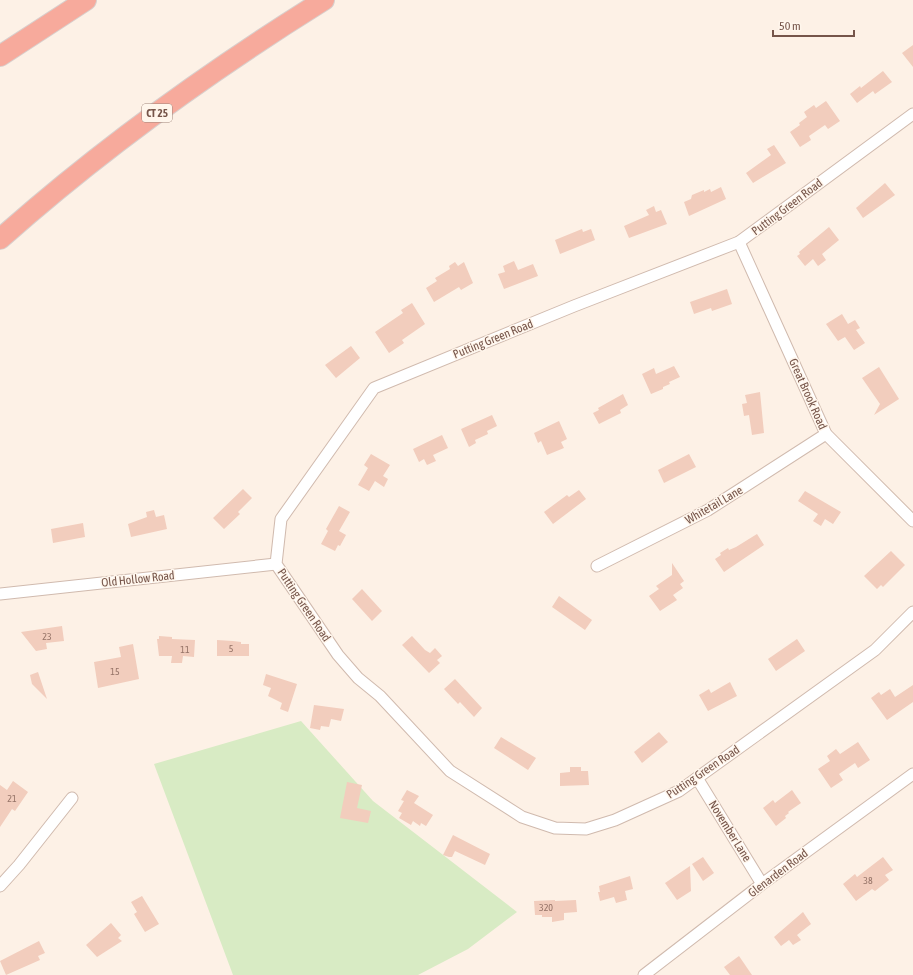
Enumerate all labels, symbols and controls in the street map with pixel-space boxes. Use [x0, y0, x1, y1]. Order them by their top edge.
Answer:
scale bar [773, 12, 854, 38]
text: 50 m [779, 19, 801, 33]
road number: CT 25 [142, 104, 172, 122]
street label: Putting Green Road [749, 176, 825, 238]
street label: Putting Green Road [451, 317, 535, 361]
street label: Great Brook Road [786, 356, 830, 432]
street label: Whitetail Lane [683, 483, 745, 527]
street label: Putting Green Road [274, 566, 334, 644]
street label: Old Hollow Road [101, 568, 175, 590]
house number: 23 [42, 631, 52, 642]
house number: 5 [229, 643, 234, 654]
house number: 11 [180, 644, 190, 655]
house number: 15 [110, 666, 120, 677]
street label: Putting Green Road [664, 742, 742, 802]
house number: 21 [7, 793, 17, 804]
street label: November Lane [706, 798, 754, 864]
street label: Glenarden Road [745, 846, 811, 900]
house number: 38 [863, 875, 873, 886]
house number: 320 [539, 902, 553, 913]

